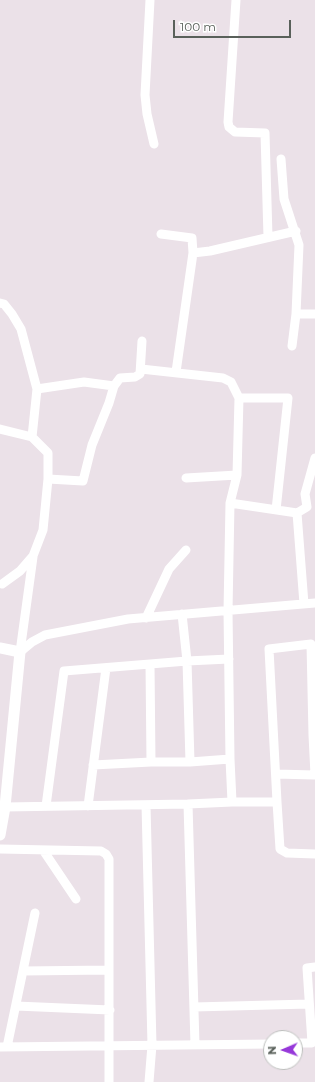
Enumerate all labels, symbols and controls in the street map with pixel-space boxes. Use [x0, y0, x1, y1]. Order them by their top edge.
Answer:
scale bar [175, 12, 293, 38]
text: 100 m [180, 19, 216, 34]
north arrow [263, 1030, 303, 1070]
text: N [265, 1046, 279, 1055]

